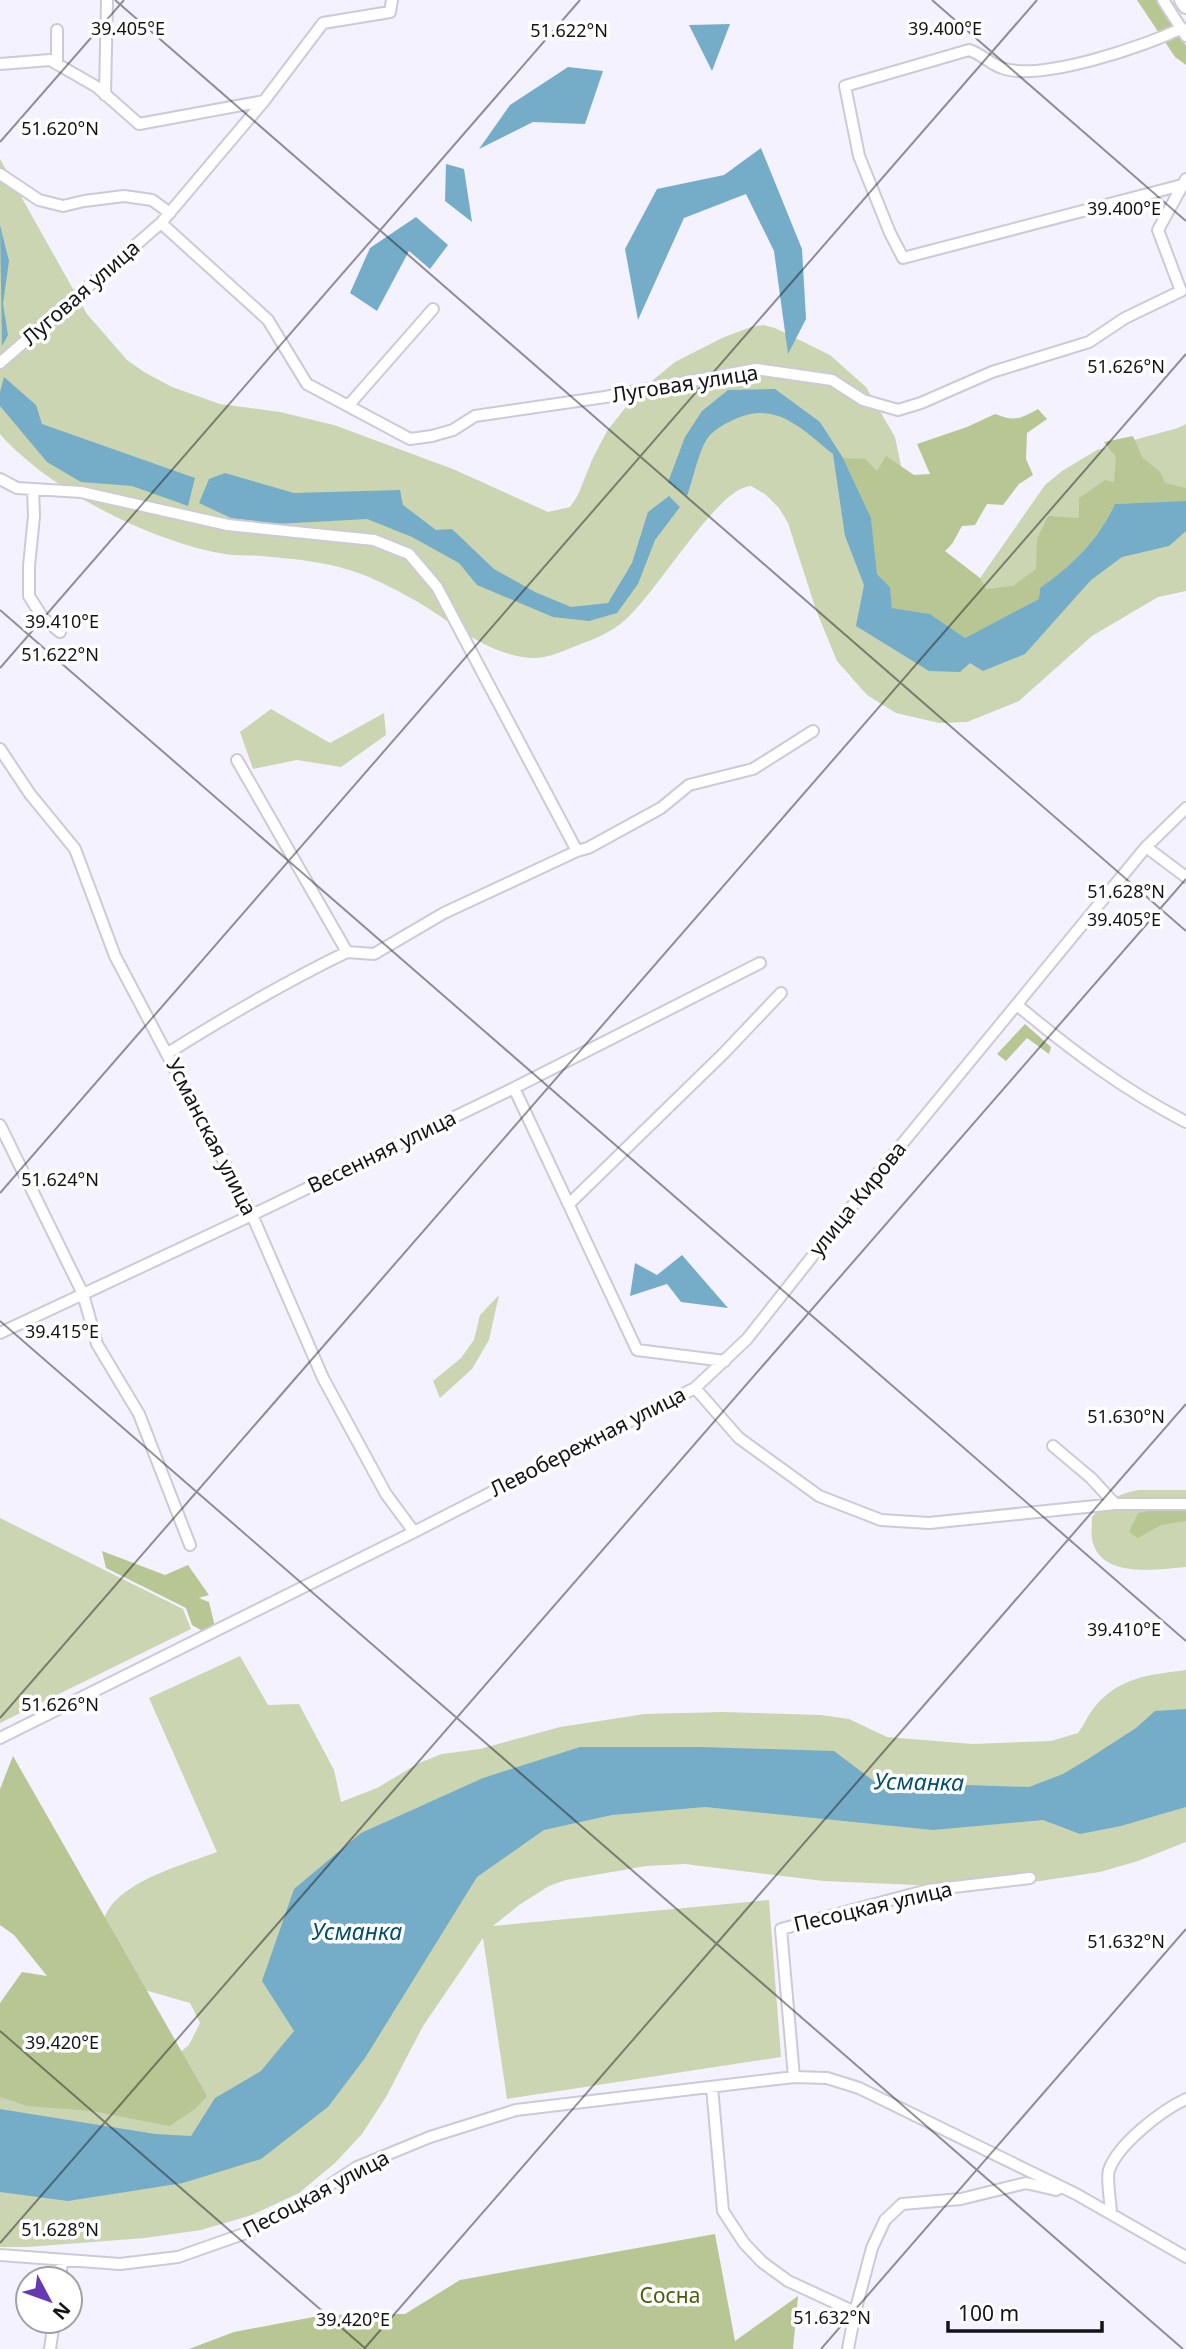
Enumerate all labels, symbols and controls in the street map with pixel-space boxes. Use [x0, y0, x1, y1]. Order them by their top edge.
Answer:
text: 39.405°E [91, 16, 165, 40]
text: 39.400°E [908, 16, 982, 40]
text: 51.622°N [530, 18, 608, 42]
text: 51.620°N [21, 116, 99, 140]
text: 39.400°E [1087, 196, 1161, 220]
street label: Луговая улица [16, 233, 145, 351]
text: 51.626°N [1087, 354, 1165, 378]
street label: Луговая улица [610, 358, 760, 408]
text: 39.410°E [25, 609, 99, 633]
text: 51.622°N [21, 642, 99, 666]
text: 51.628°N [1087, 879, 1165, 903]
text: 39.405°E [1087, 907, 1161, 931]
street label: Усманская улица [160, 1053, 264, 1220]
street label: Весенняя улица [303, 1103, 460, 1199]
street label: улица Кирова [802, 1135, 912, 1262]
text: 51.624°N [21, 1167, 99, 1191]
text: 39.415°E [25, 1319, 99, 1343]
street label: Левобережная улица [485, 1380, 690, 1503]
text: 51.630°N [1087, 1404, 1165, 1428]
text: 39.410°E [1087, 1617, 1161, 1641]
text: 51.626°N [21, 1692, 99, 1716]
water label: Усманка [874, 1764, 964, 1798]
street label: Песоцкая улица [791, 1874, 955, 1938]
water label: Усманка [312, 1915, 402, 1947]
text: 51.632°N [1087, 1929, 1165, 1953]
text: 39.420°E [25, 2030, 99, 2054]
street label: Песоцкая улица [237, 2143, 394, 2243]
text: 51.628°N [21, 2217, 99, 2241]
north arrow [14, 2265, 84, 2335]
park label: Сосна [640, 2281, 700, 2309]
scale bar [948, 2290, 1102, 2334]
text: N [47, 2297, 77, 2326]
text: 100 m [958, 2299, 1019, 2327]
text: 51.632°N [793, 2305, 871, 2329]
text: 39.420°E [316, 2307, 390, 2331]

